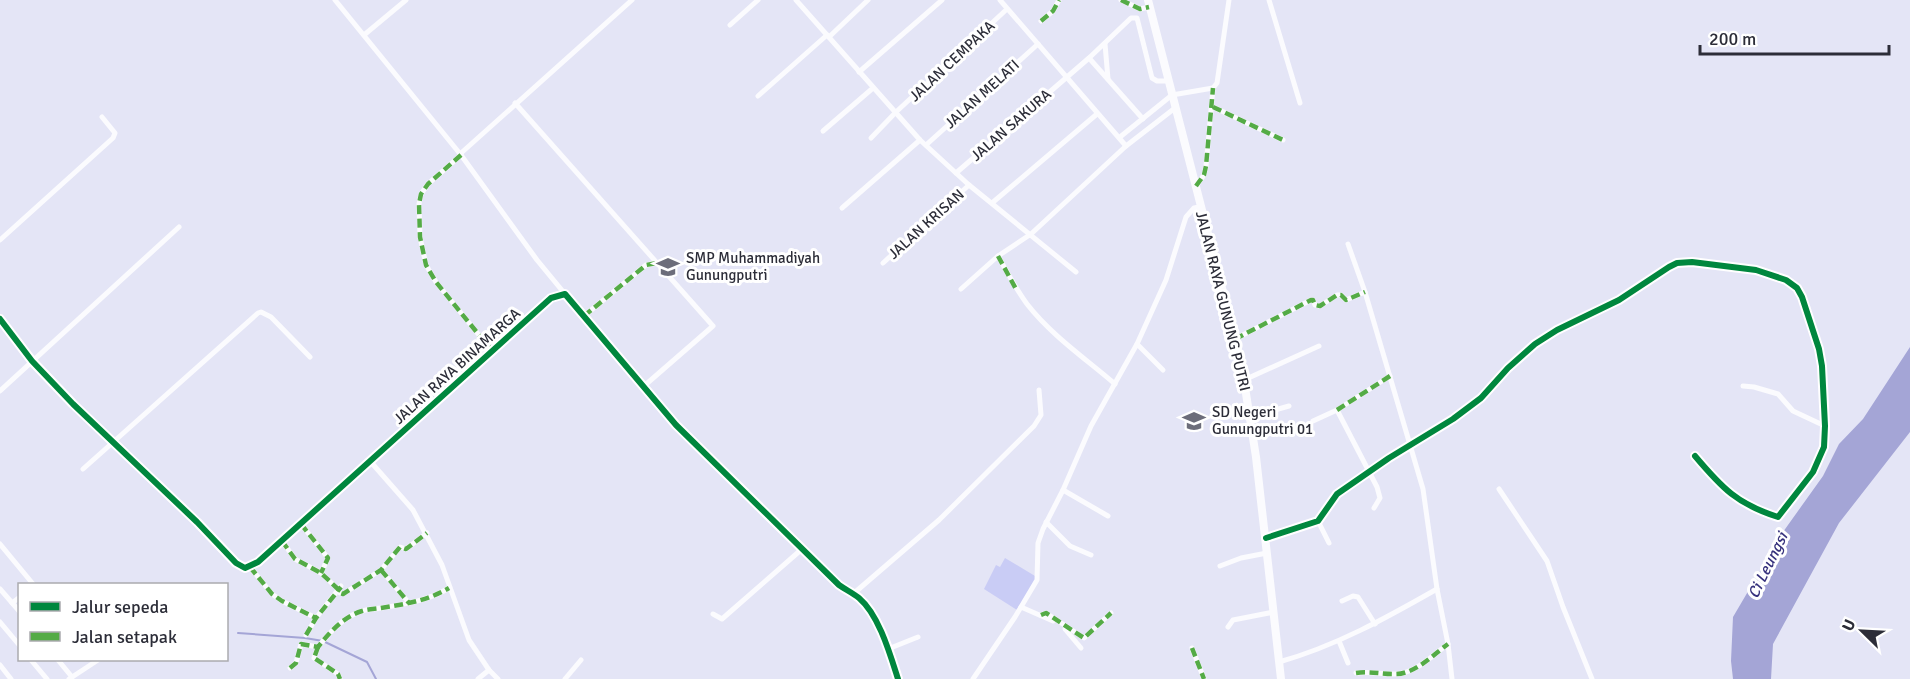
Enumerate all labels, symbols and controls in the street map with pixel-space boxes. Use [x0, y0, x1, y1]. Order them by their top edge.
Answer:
street label: JALAN CEMPAKA [905, 17, 999, 105]
scale bar [1700, 18, 1889, 56]
text: 200 m [1709, 28, 1756, 50]
street label: JALAN MELATI [941, 56, 1023, 132]
street label: JALAN SAKURA [967, 85, 1055, 165]
street label: JALAN KRISAN [884, 185, 968, 263]
street label: JALAN RAYA GUNUNG PUTRI [1192, 209, 1254, 393]
place label: SMP Muhammadiyah Gunungputri [686, 249, 820, 284]
school or university icon: SMP Muhammadiyah Gunungputri [655, 254, 681, 280]
street label: JALAN RAYA BINAMARGA [390, 304, 524, 428]
place label: SD Negeri Gunungputri 01 [1212, 403, 1313, 438]
school or university icon: SD Negeri Gunungputri 01 [1181, 408, 1207, 434]
water label: Ci Leungsi [1743, 528, 1793, 602]
legend [18, 583, 228, 661]
text: Jalur sepeda [72, 596, 168, 618]
north arrow [1832, 601, 1892, 661]
text: U [1838, 616, 1861, 634]
text: Jalan setapak [72, 626, 177, 648]

